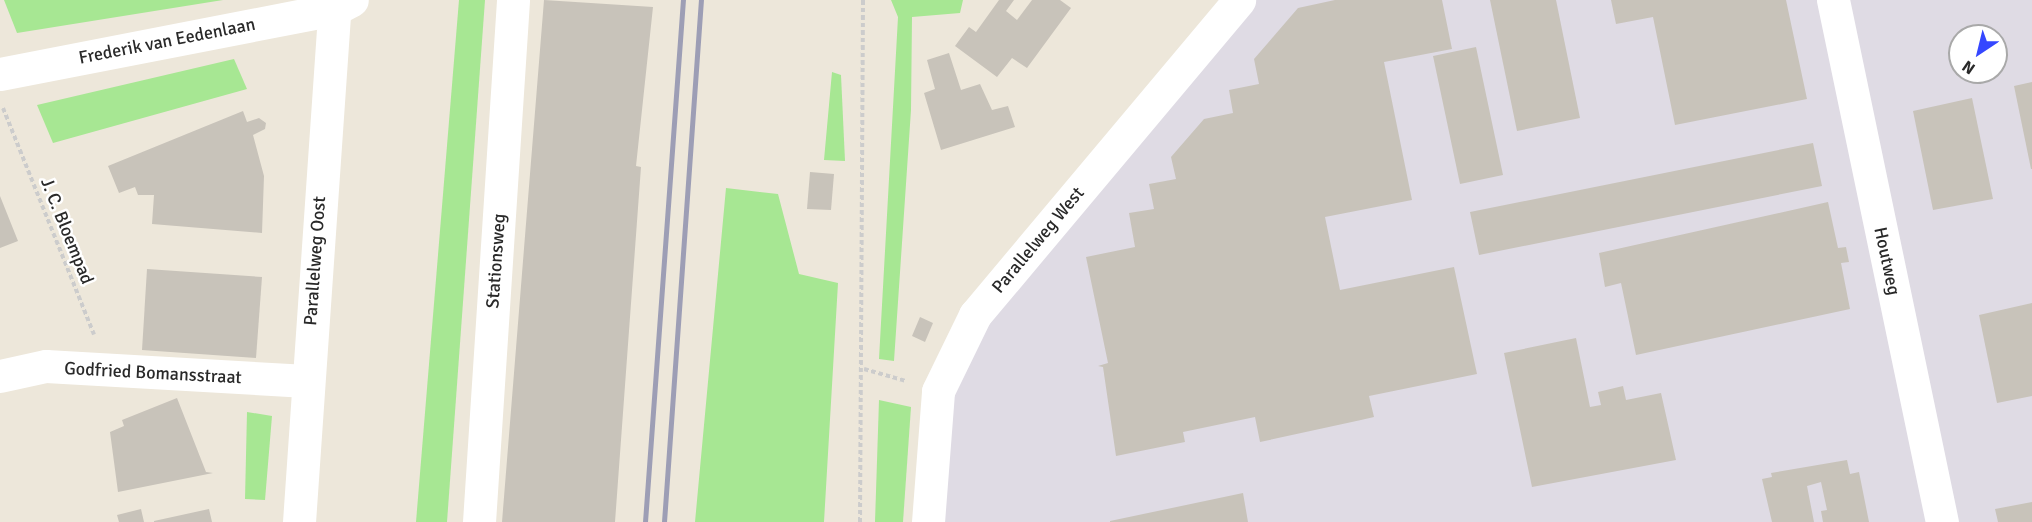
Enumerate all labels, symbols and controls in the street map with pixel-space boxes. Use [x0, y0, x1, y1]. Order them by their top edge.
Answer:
street label: Frederik van Eedenlaan [77, 13, 257, 69]
north arrow [1948, 24, 2008, 84]
text: N [1959, 56, 1979, 78]
street label: J. C. Bloempad [36, 175, 98, 287]
street label: Parallelweg West [987, 183, 1089, 297]
street label: Parallelweg Oost [300, 196, 330, 326]
street label: Stationsweg [482, 213, 510, 309]
street label: Houtweg [1869, 225, 1905, 297]
street label: Godfried Bomansstraat [64, 358, 242, 388]

